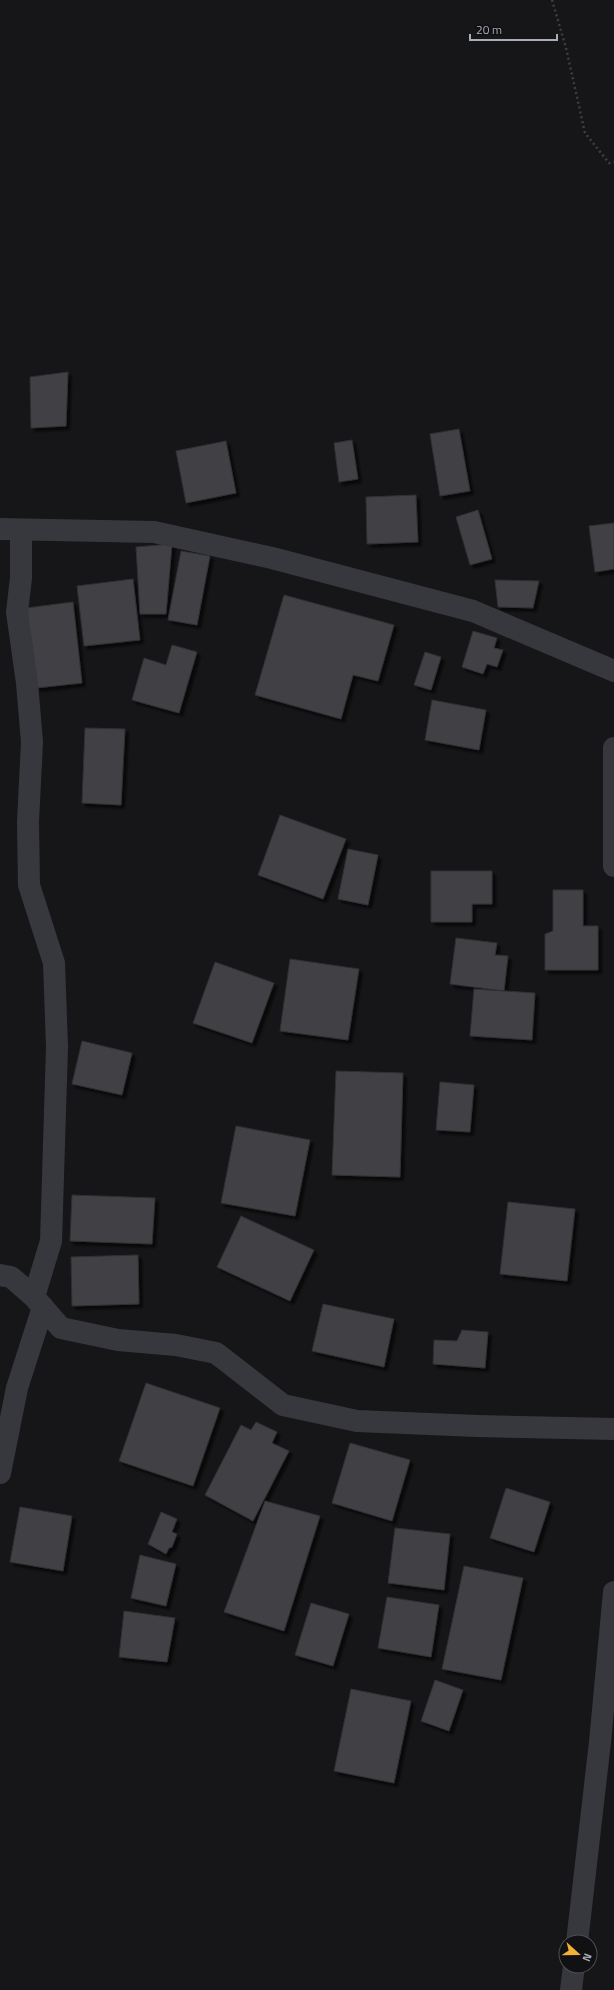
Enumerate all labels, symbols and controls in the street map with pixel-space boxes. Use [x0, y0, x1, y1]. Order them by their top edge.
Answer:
scale bar [470, 16, 557, 42]
text: 20 m [476, 20, 502, 39]
north arrow [558, 1934, 598, 1974]
text: N [579, 1951, 596, 1964]

